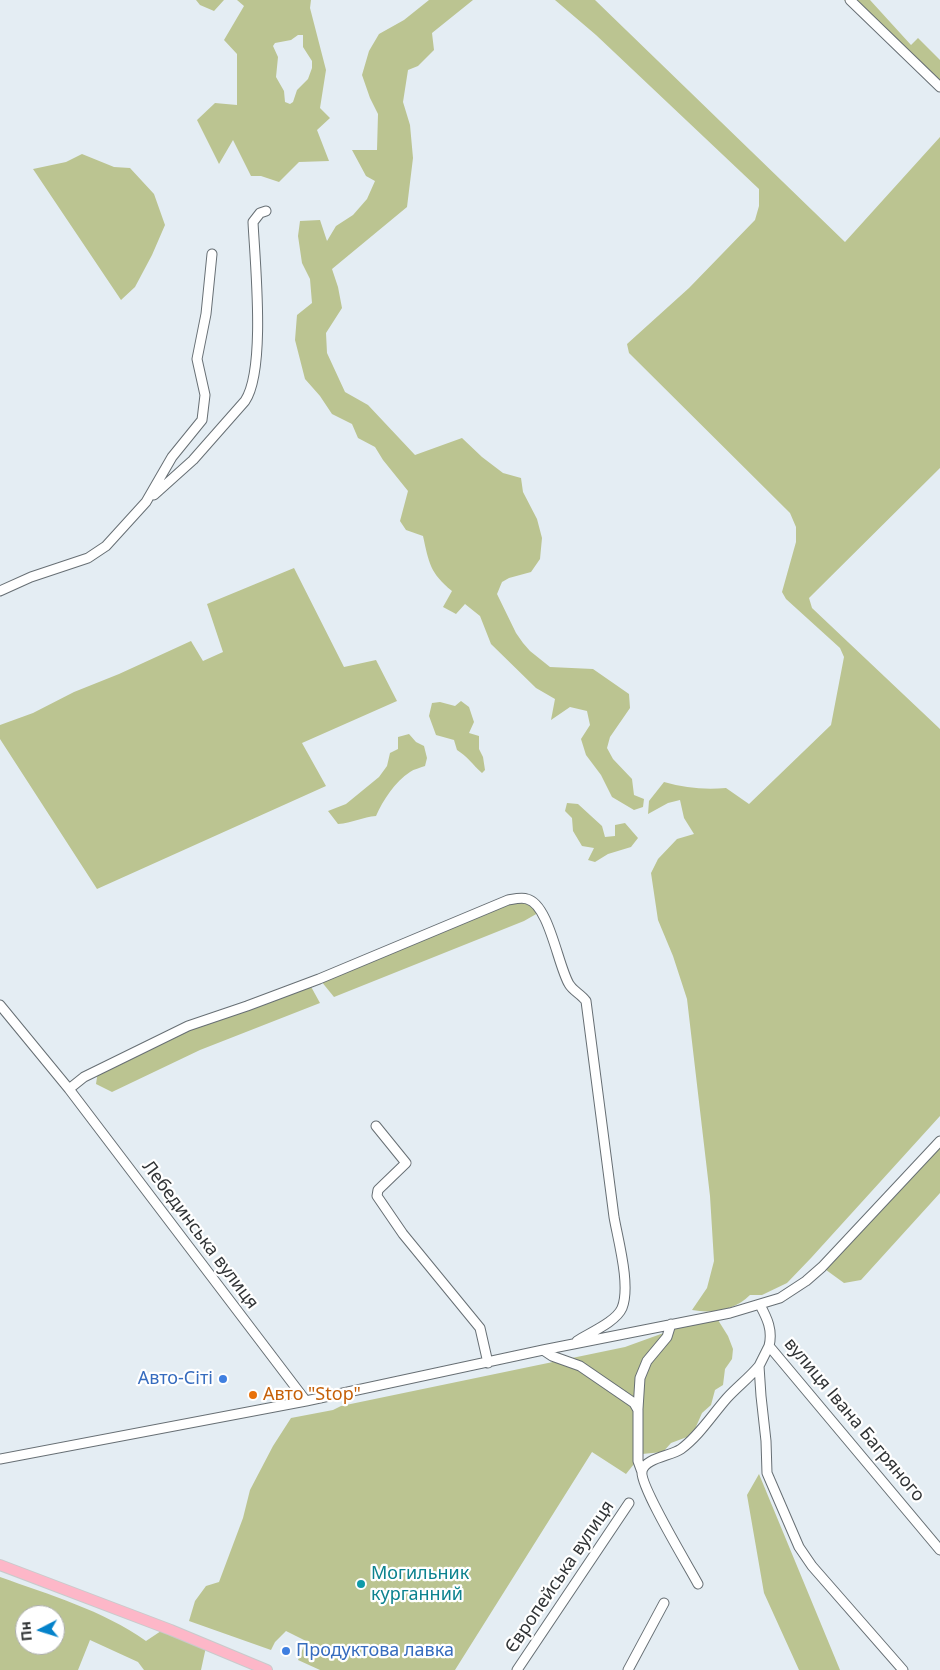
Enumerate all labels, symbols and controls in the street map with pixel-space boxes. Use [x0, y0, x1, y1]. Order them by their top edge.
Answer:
street label: Лебединська вулиця [137, 1157, 263, 1313]
street label: вулиця Івана Багряного [779, 1334, 929, 1506]
place label: Авто-Сіті [138, 1368, 213, 1390]
marker: Авто-Сіті [217, 1373, 229, 1385]
place label: Авто "Stop" [263, 1384, 361, 1406]
marker: Авто "Stop" [247, 1389, 259, 1401]
street label: Європейська вулиця [501, 1497, 619, 1657]
place label: Могильник курганний [371, 1563, 469, 1606]
marker: Могильник курганний [355, 1578, 367, 1590]
north arrow [15, 1605, 65, 1655]
text: Пн [15, 1621, 36, 1642]
place label: Продуктова лавка [296, 1640, 454, 1662]
marker: Продуктова лавка [280, 1645, 292, 1657]

